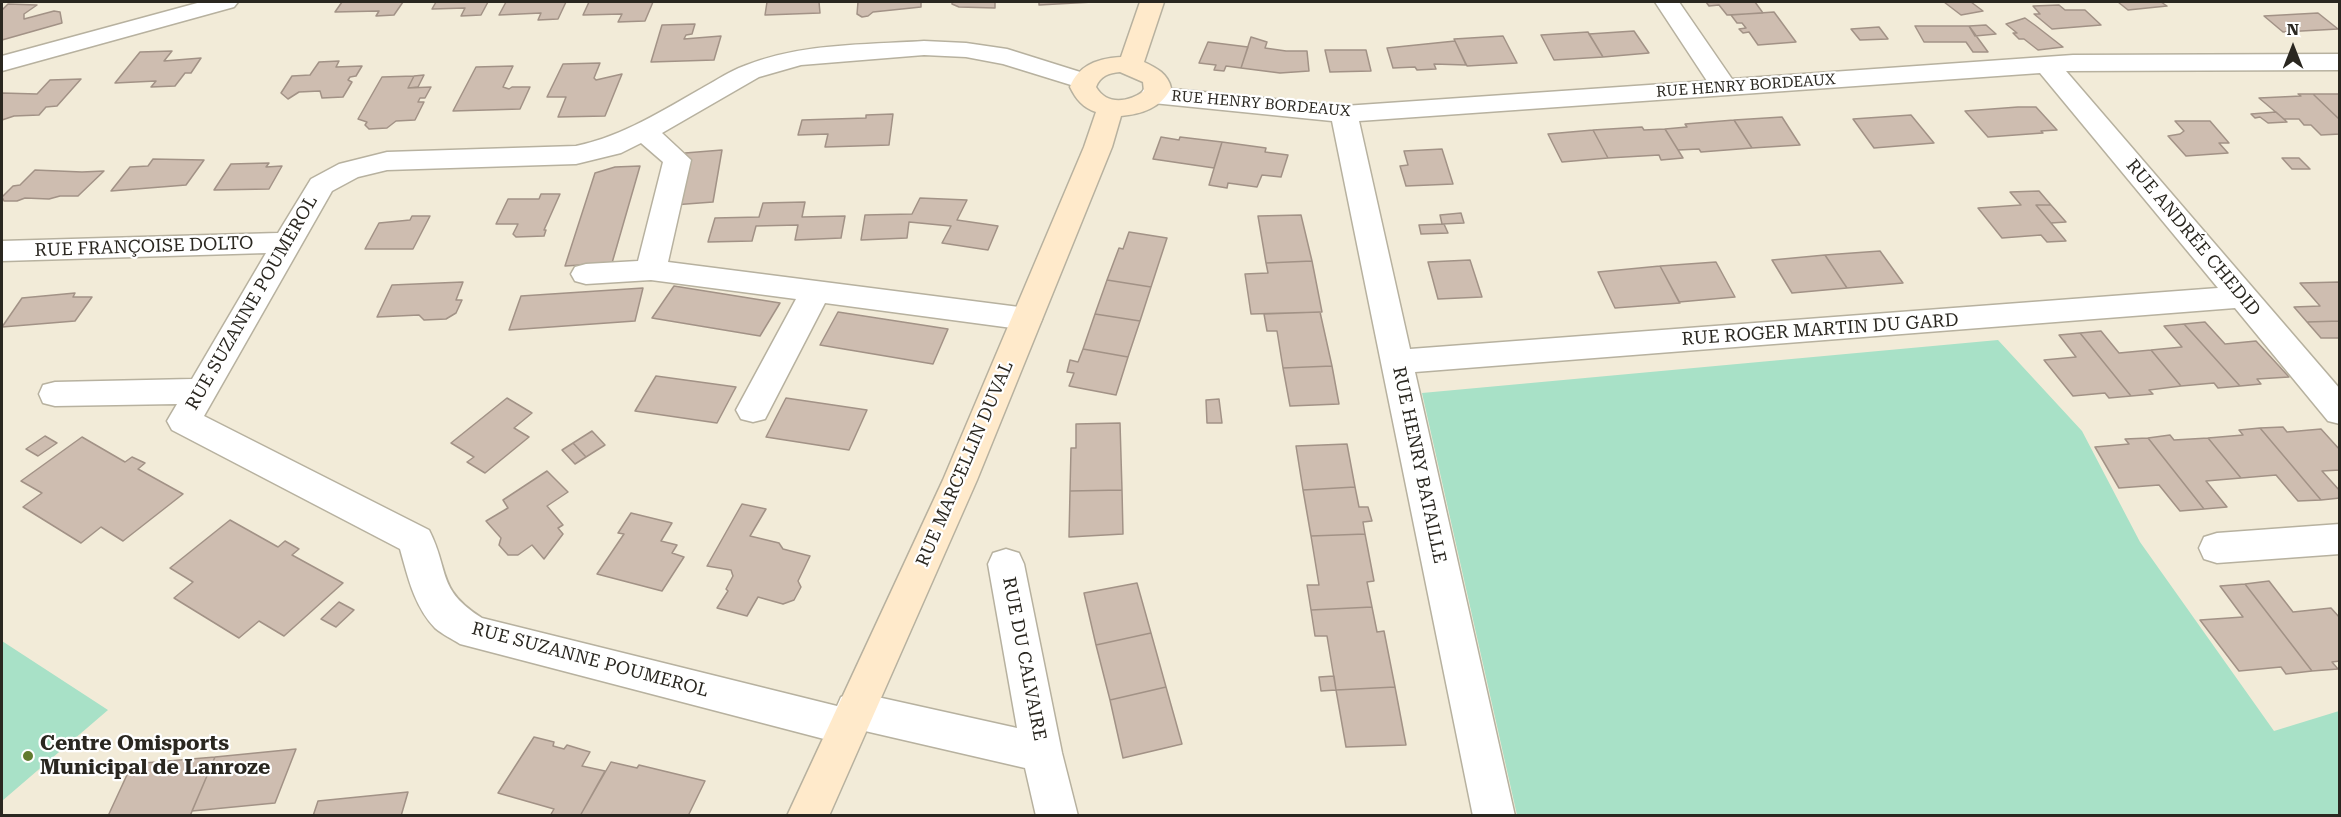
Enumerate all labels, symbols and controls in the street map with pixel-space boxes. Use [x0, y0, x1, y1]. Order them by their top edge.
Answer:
north arrow [2263, 18, 2323, 78]
text: N [2287, 20, 2299, 39]
street label: RUE HENRY BORDEAUX [1656, 71, 1836, 101]
street label: RUE HENRY BORDEAUX [1171, 87, 1351, 121]
street label: RUE ANDRÉE CHEDID [2121, 155, 2265, 321]
street label: RUE SUZANNE POUMEROL [182, 192, 322, 414]
street label: RUE FRANÇOISE DOLTO [34, 232, 254, 262]
street label: RUE ROGER MARTIN DU GARD [1681, 310, 1959, 350]
street label: RUE MARCELLIN DUVAL [912, 358, 1018, 570]
street label: RUE HENRY BATAILLE [1388, 365, 1450, 565]
street label: RUE DU CALVAIRE [998, 575, 1050, 743]
street label: RUE SUZANNE POUMEROL [469, 618, 711, 702]
place label: Centre Omisports Municipal de Lanroze [40, 731, 270, 781]
marker: Centre Omisports Municipal de Lanroze [21, 749, 35, 763]

